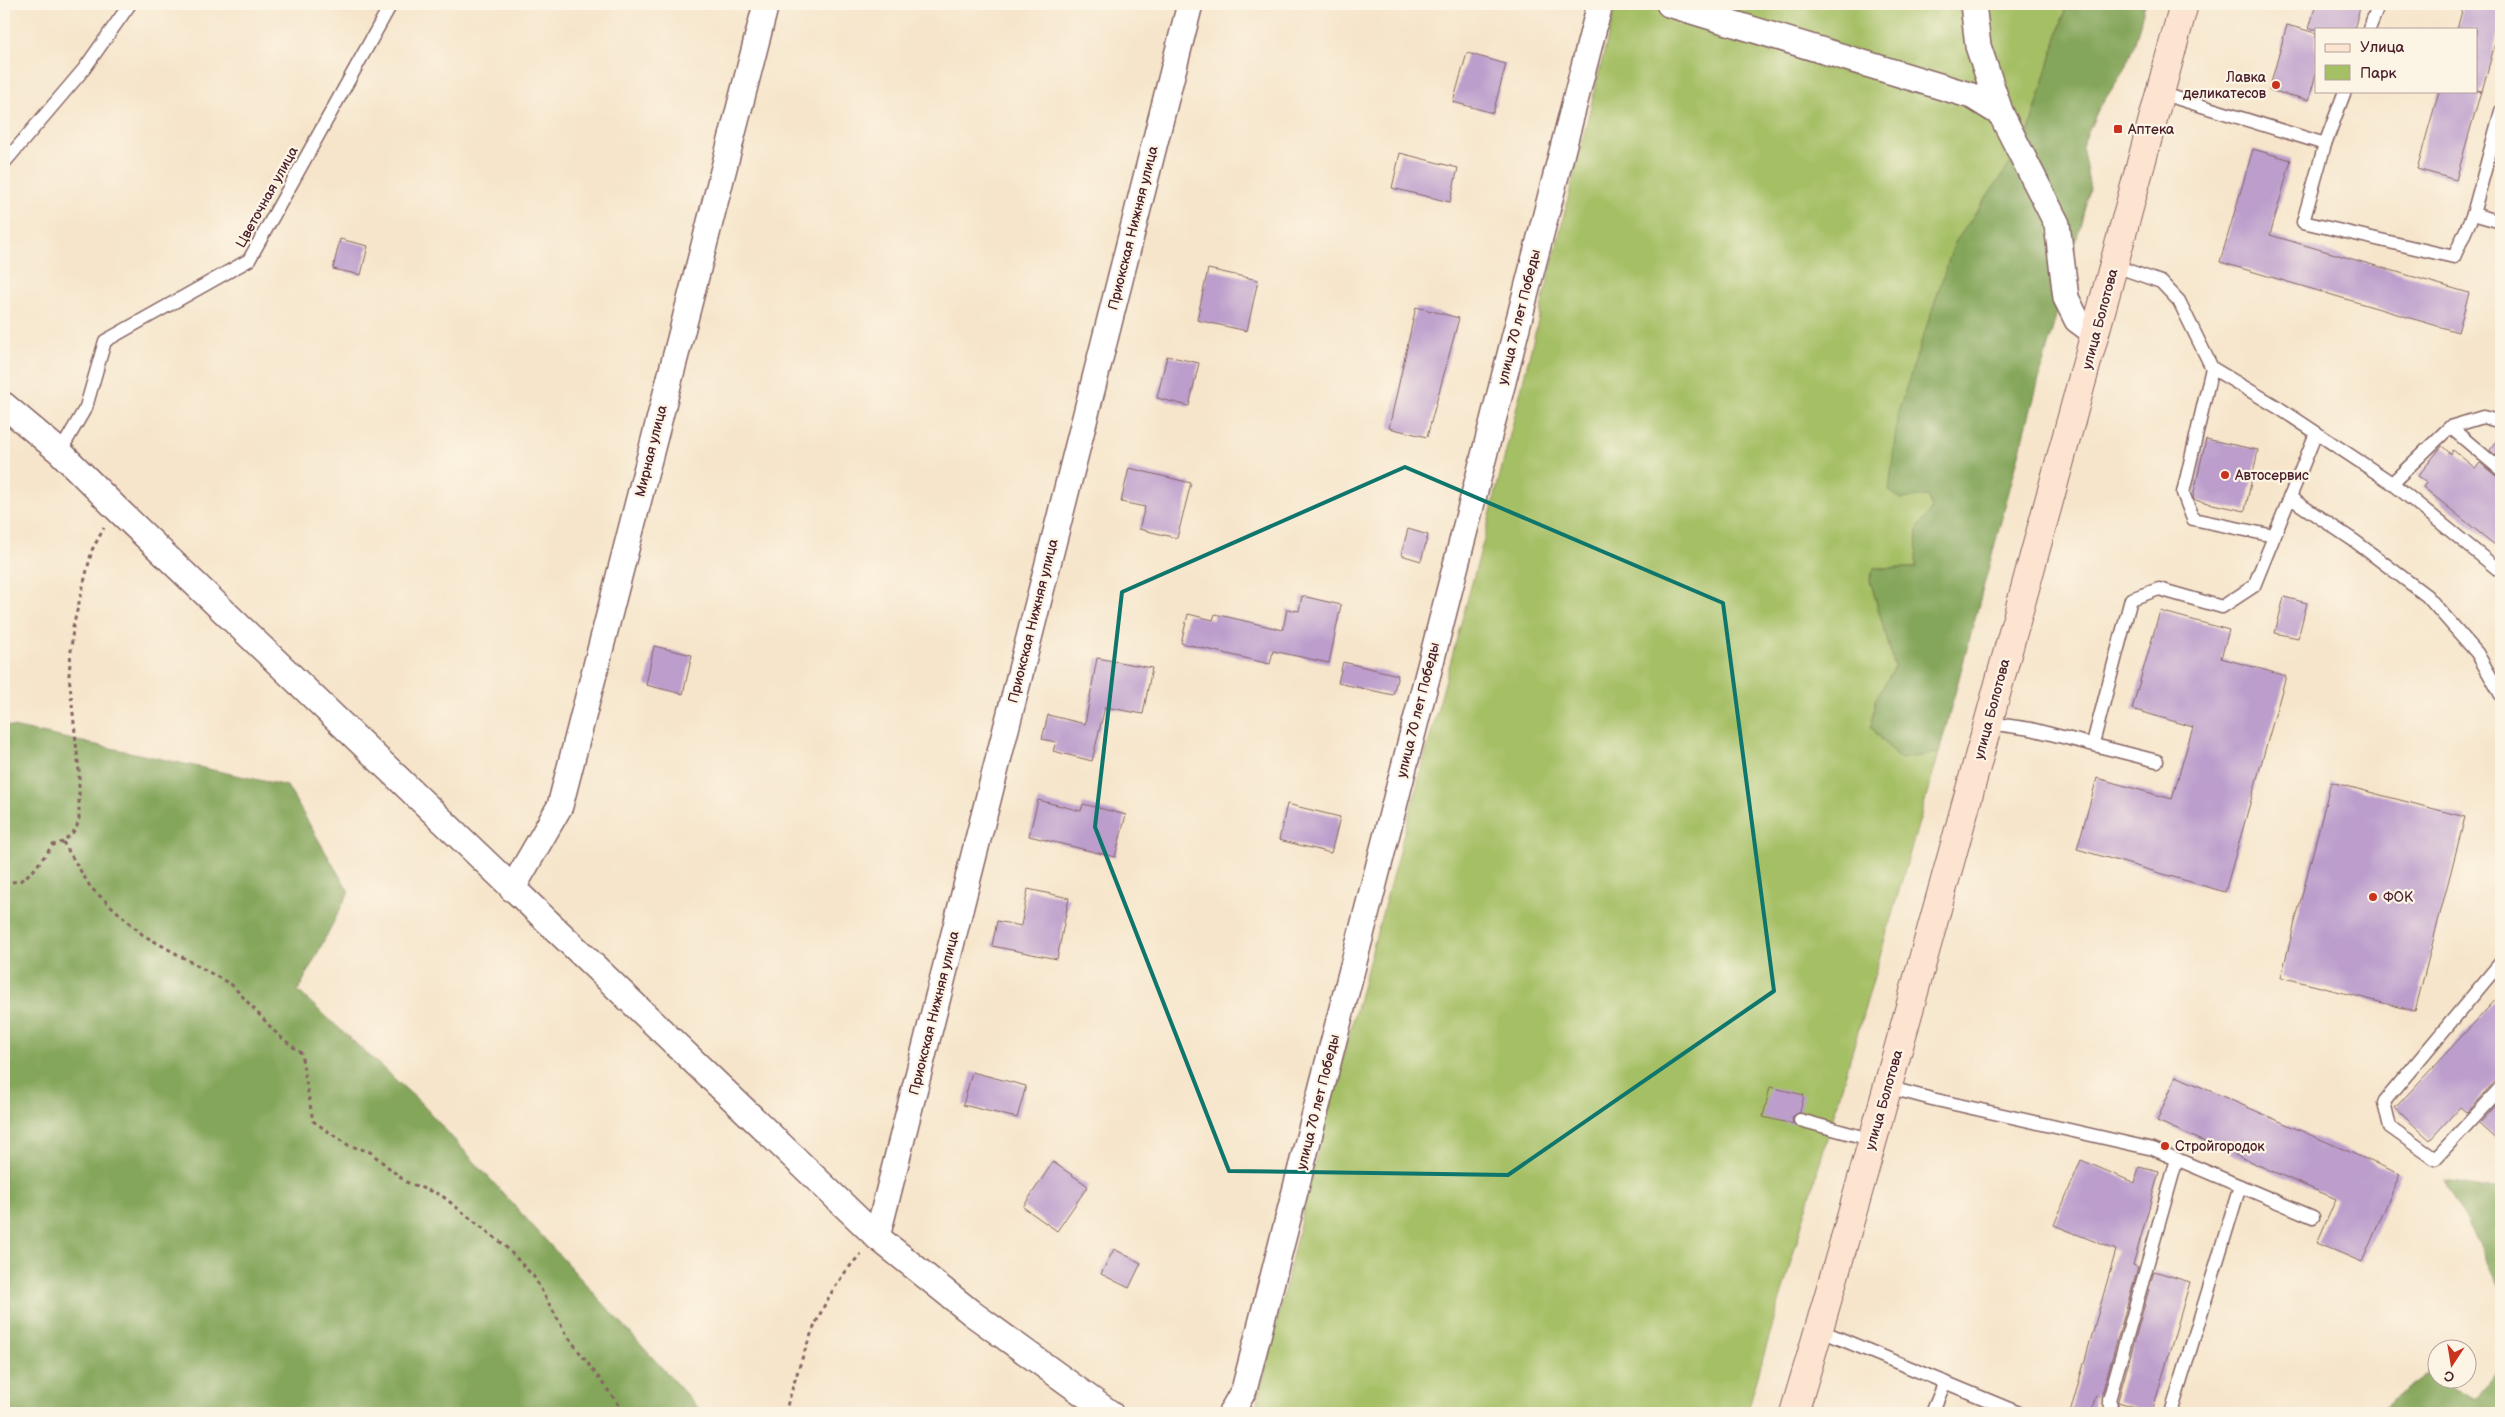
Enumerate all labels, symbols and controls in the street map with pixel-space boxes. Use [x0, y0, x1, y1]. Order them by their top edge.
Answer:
legend [2315, 28, 2478, 92]
text: Улица [2360, 38, 2405, 57]
text: Парк [2360, 64, 2397, 83]
place label: Лавка деликатесов [2183, 69, 2267, 102]
marker: Лавка деликатесов [2270, 79, 2282, 91]
place label: Аптека [2127, 121, 2175, 138]
marker: Аптека [2112, 123, 2124, 135]
street label: Цветочная улица [232, 143, 302, 251]
street label: Приокская Нижняя улица [1104, 143, 1162, 312]
street label: улица 70 лет Победы [1494, 248, 1544, 386]
street label: улица Болотова [2078, 266, 2122, 371]
street label: Мирная улица [631, 403, 671, 499]
place label: Автосервис [2234, 467, 2309, 484]
marker: Автосервис [2219, 469, 2231, 481]
street label: Приокская Нижняя улица [1004, 536, 1062, 705]
street label: улица 70 лет Победы [1393, 641, 1443, 779]
street label: улица Болотова [1970, 656, 2014, 761]
place label: ФОК [2383, 889, 2414, 906]
marker: ФОК [2367, 891, 2379, 903]
street label: Приокская Нижняя улица [905, 928, 963, 1097]
street label: улица 70 лет Победы [1293, 1033, 1343, 1171]
street label: улица Болотова [1862, 1047, 1907, 1152]
place label: Стройгородок [2175, 1138, 2265, 1155]
marker: Стройгородок [2159, 1140, 2171, 1152]
north arrow [2428, 1340, 2478, 1390]
text: С [2443, 1367, 2456, 1386]

